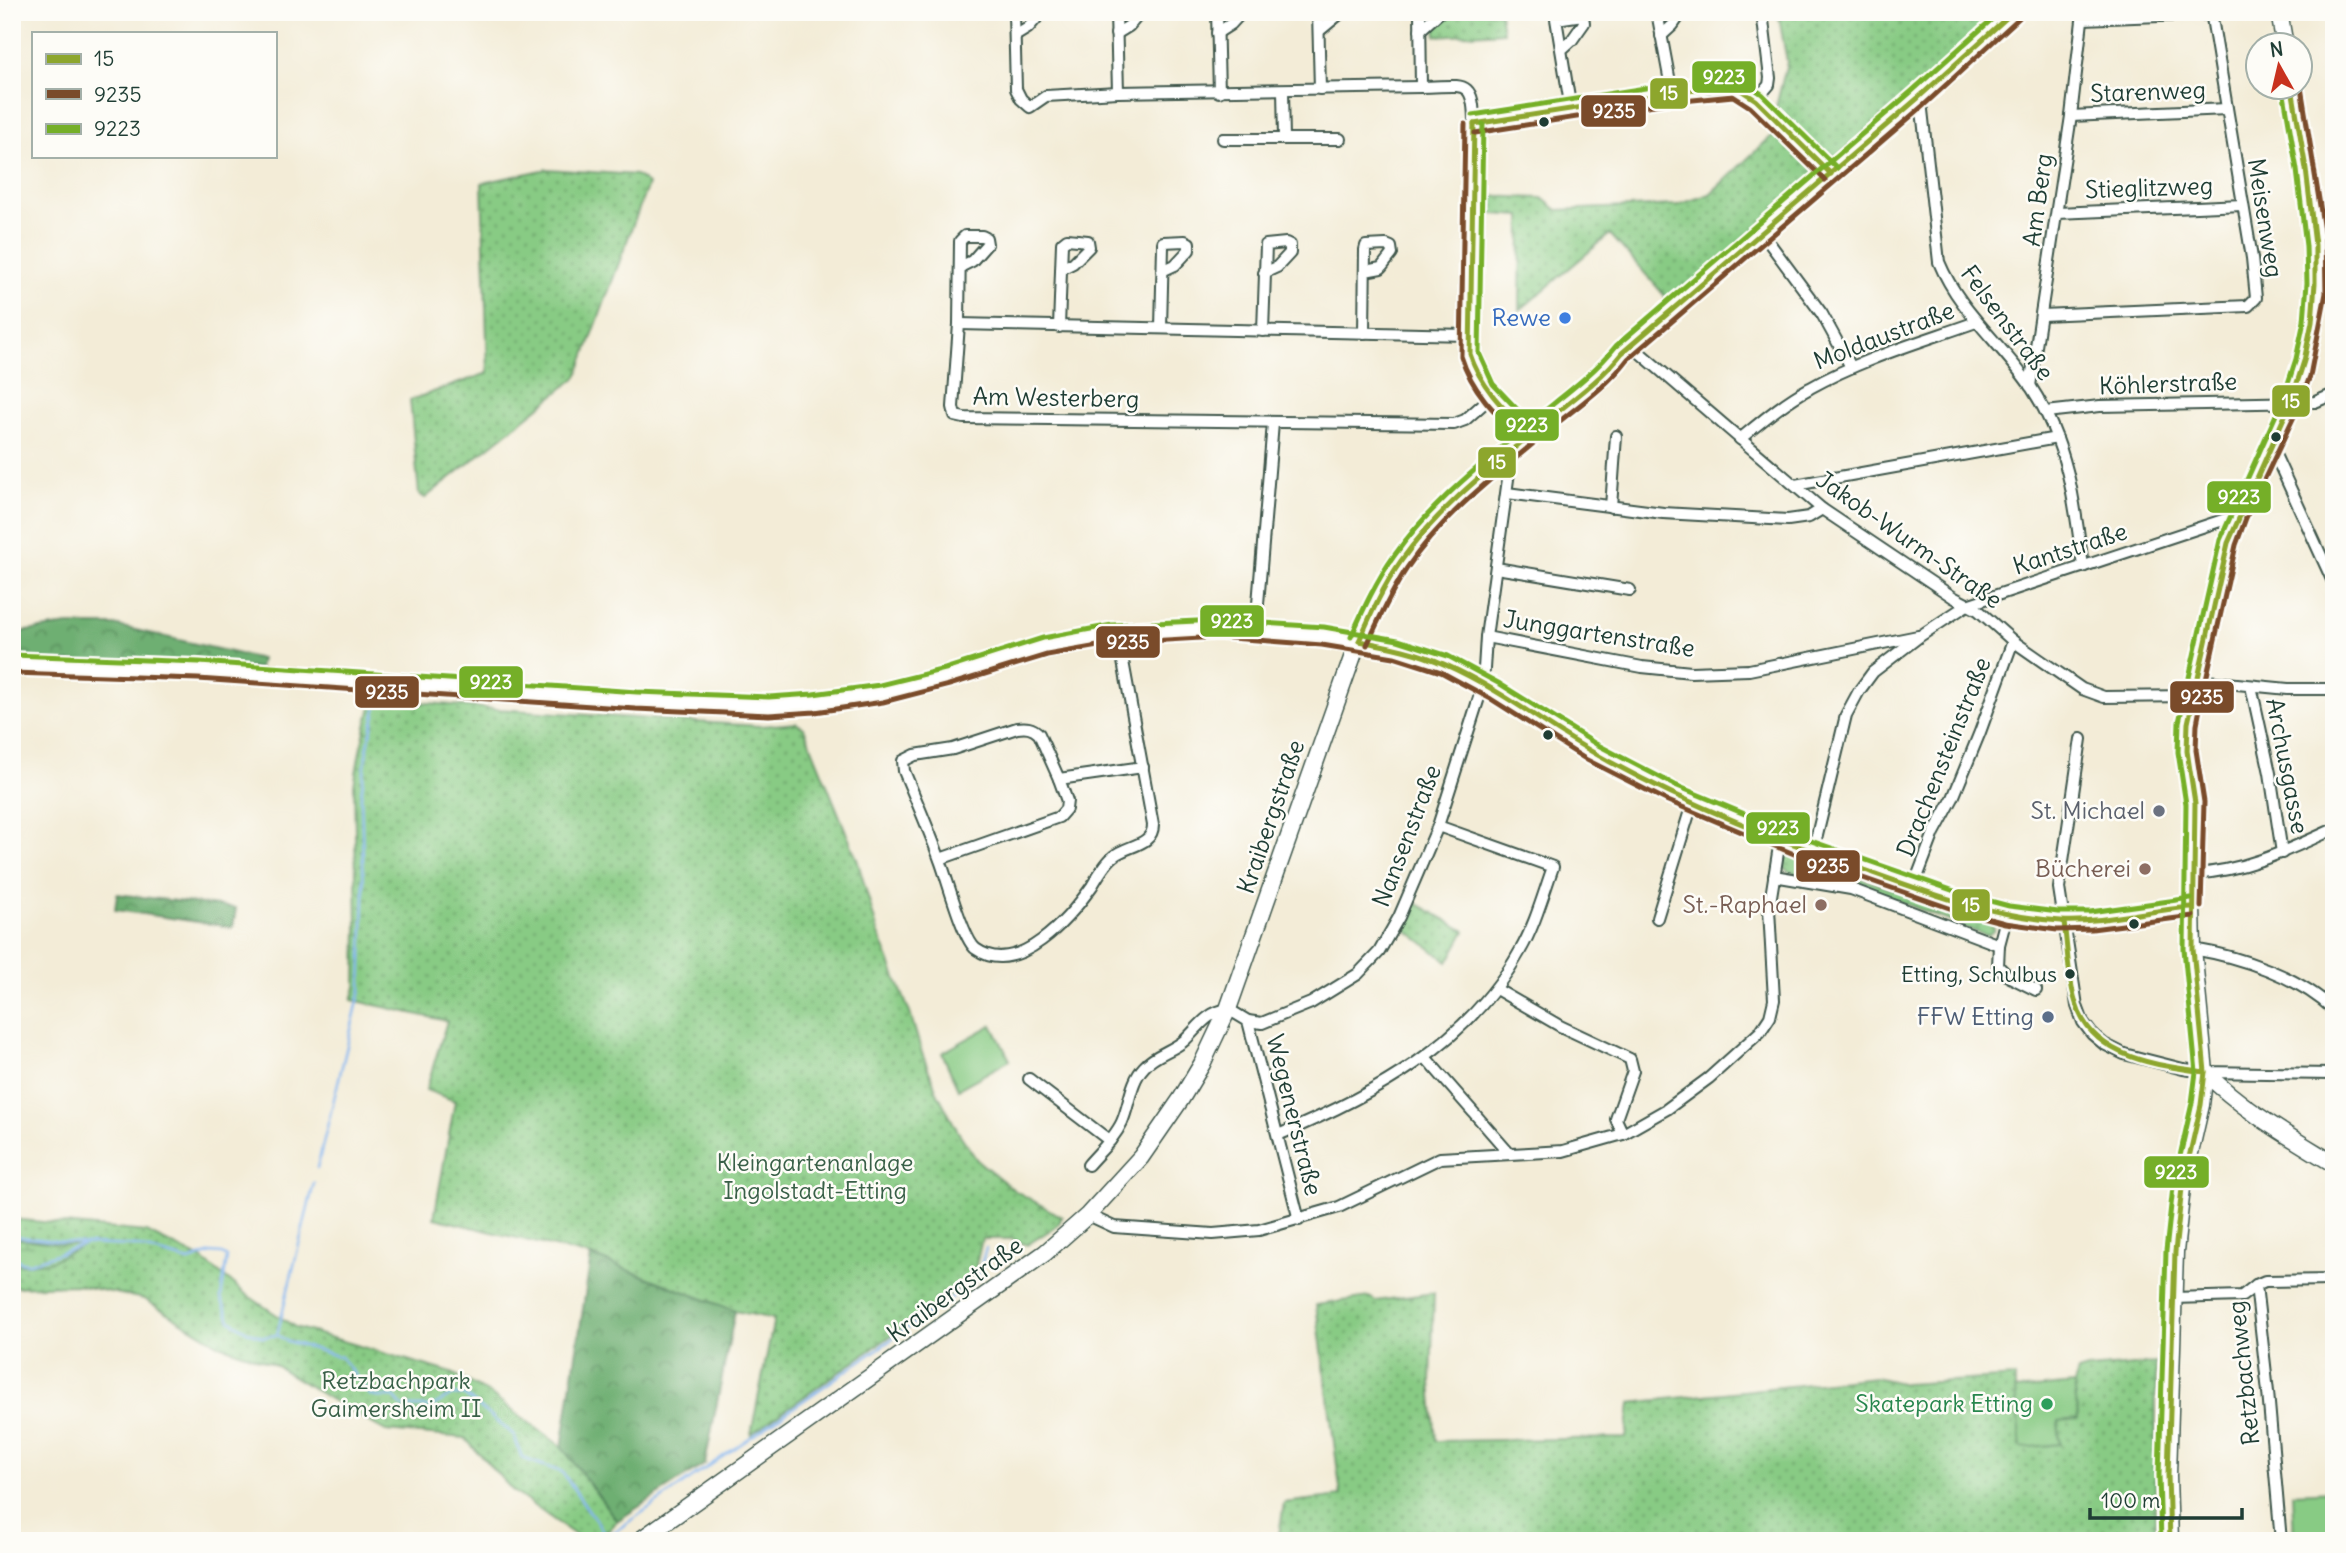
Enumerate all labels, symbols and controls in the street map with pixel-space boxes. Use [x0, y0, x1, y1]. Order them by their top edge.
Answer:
legend [32, 32, 276, 158]
north arrow [2244, 32, 2314, 102]
text: N [2268, 36, 2285, 62]
text: 15 [94, 45, 114, 72]
line badge: 9223 [1691, 60, 1757, 94]
text: 9223 [1703, 65, 1745, 89]
street label: Starenweg [2090, 74, 2206, 108]
line badge: 15 [1649, 77, 1689, 110]
text: 9235 [94, 81, 142, 108]
text: 15 [1660, 81, 1678, 105]
line badge: 9235 [1580, 94, 1647, 128]
text: 9235 [1592, 99, 1636, 123]
text: 9223 [94, 115, 141, 142]
unlabelled marker [1537, 115, 1551, 129]
street label: Am Berg [2016, 151, 2058, 248]
street label: Meisenweg [2242, 156, 2290, 280]
street label: Stieglitzweg [2084, 170, 2214, 204]
street label: Felsenstraße [1955, 259, 2061, 386]
street label: Moldaustraße [1809, 295, 1958, 376]
place label: Rewe [1492, 302, 1551, 332]
marker: Rewe [1557, 310, 1573, 326]
street label: Köhlerstraße [2098, 366, 2238, 400]
street label: Am Westerberg [972, 381, 1140, 413]
line badge: 15 [2271, 384, 2311, 418]
text: 15 [2282, 389, 2300, 413]
line badge: 9223 [1494, 408, 1560, 442]
text: 9223 [1506, 413, 1548, 437]
unlabelled marker [2269, 430, 2283, 444]
line badge: 15 [1477, 446, 1517, 479]
text: 15 [1488, 450, 1506, 474]
street label: Jakob-Wurm-Straße [1811, 464, 2008, 615]
line badge: 9223 [2206, 480, 2272, 514]
text: 9223 [2218, 485, 2260, 509]
street label: Kantstraße [2009, 515, 2131, 581]
street label: Junggartenstraße [1501, 603, 1697, 663]
line badge: 9223 [1199, 604, 1265, 638]
text: 9223 [1211, 609, 1253, 633]
line badge: 9235 [1095, 625, 1161, 659]
text: 9235 [1106, 630, 1150, 654]
street label: Drachensteinstraße [1889, 653, 1997, 861]
line badge: 9223 [458, 665, 524, 699]
text: 9223 [470, 670, 512, 694]
line badge: 9235 [354, 675, 420, 709]
text: 9235 [365, 680, 409, 704]
line badge: 9235 [2169, 680, 2235, 714]
text: 9235 [2180, 685, 2224, 709]
street label: Archusgasse [2260, 695, 2316, 836]
unlabelled marker [1541, 728, 1555, 742]
street label: Kraibergstraße [1230, 736, 1310, 898]
street label: Nansenstraße [1365, 760, 1447, 911]
place label: St. Michael [2031, 795, 2145, 825]
marker: St. Michael [2151, 803, 2167, 819]
line badge: 9223 [1745, 811, 1811, 845]
text: 9223 [1757, 816, 1799, 840]
line badge: 9235 [1795, 849, 1861, 883]
place label: Bücherei [2035, 853, 2131, 883]
text: 9235 [1806, 854, 1850, 878]
marker: Bücherei [2137, 861, 2153, 877]
line badge: 15 [1951, 888, 1991, 922]
place label: St.-Raphael [1682, 889, 1807, 919]
text: 15 [1962, 893, 1980, 917]
marker: St.-Raphael [1813, 897, 1829, 913]
unlabelled marker [2127, 917, 2141, 931]
place label: Etting, Schulbus [1901, 960, 2057, 988]
marker: Etting, Schulbus [2063, 967, 2077, 981]
place label: FFW Etting [1917, 1001, 2034, 1031]
marker: FFW Etting [2040, 1009, 2056, 1025]
street label: Wegenerstraße [1260, 1031, 1329, 1198]
park label: Kleingartenanlage Ingolstadt-Etting [717, 1147, 913, 1205]
line badge: 9223 [2143, 1155, 2210, 1189]
text: 9223 [2155, 1160, 2197, 1184]
street label: Kraibergstraße [881, 1230, 1028, 1349]
street label: Retzbachweg [2220, 1299, 2266, 1447]
park label: Retzbachpark Gaimersheim II [311, 1365, 481, 1423]
place label: Skatepark Etting [1855, 1388, 2033, 1418]
marker: Skatepark Etting [2039, 1396, 2055, 1412]
scale bar [2090, 1476, 2243, 1520]
text: 100 m [2101, 1487, 2160, 1514]

